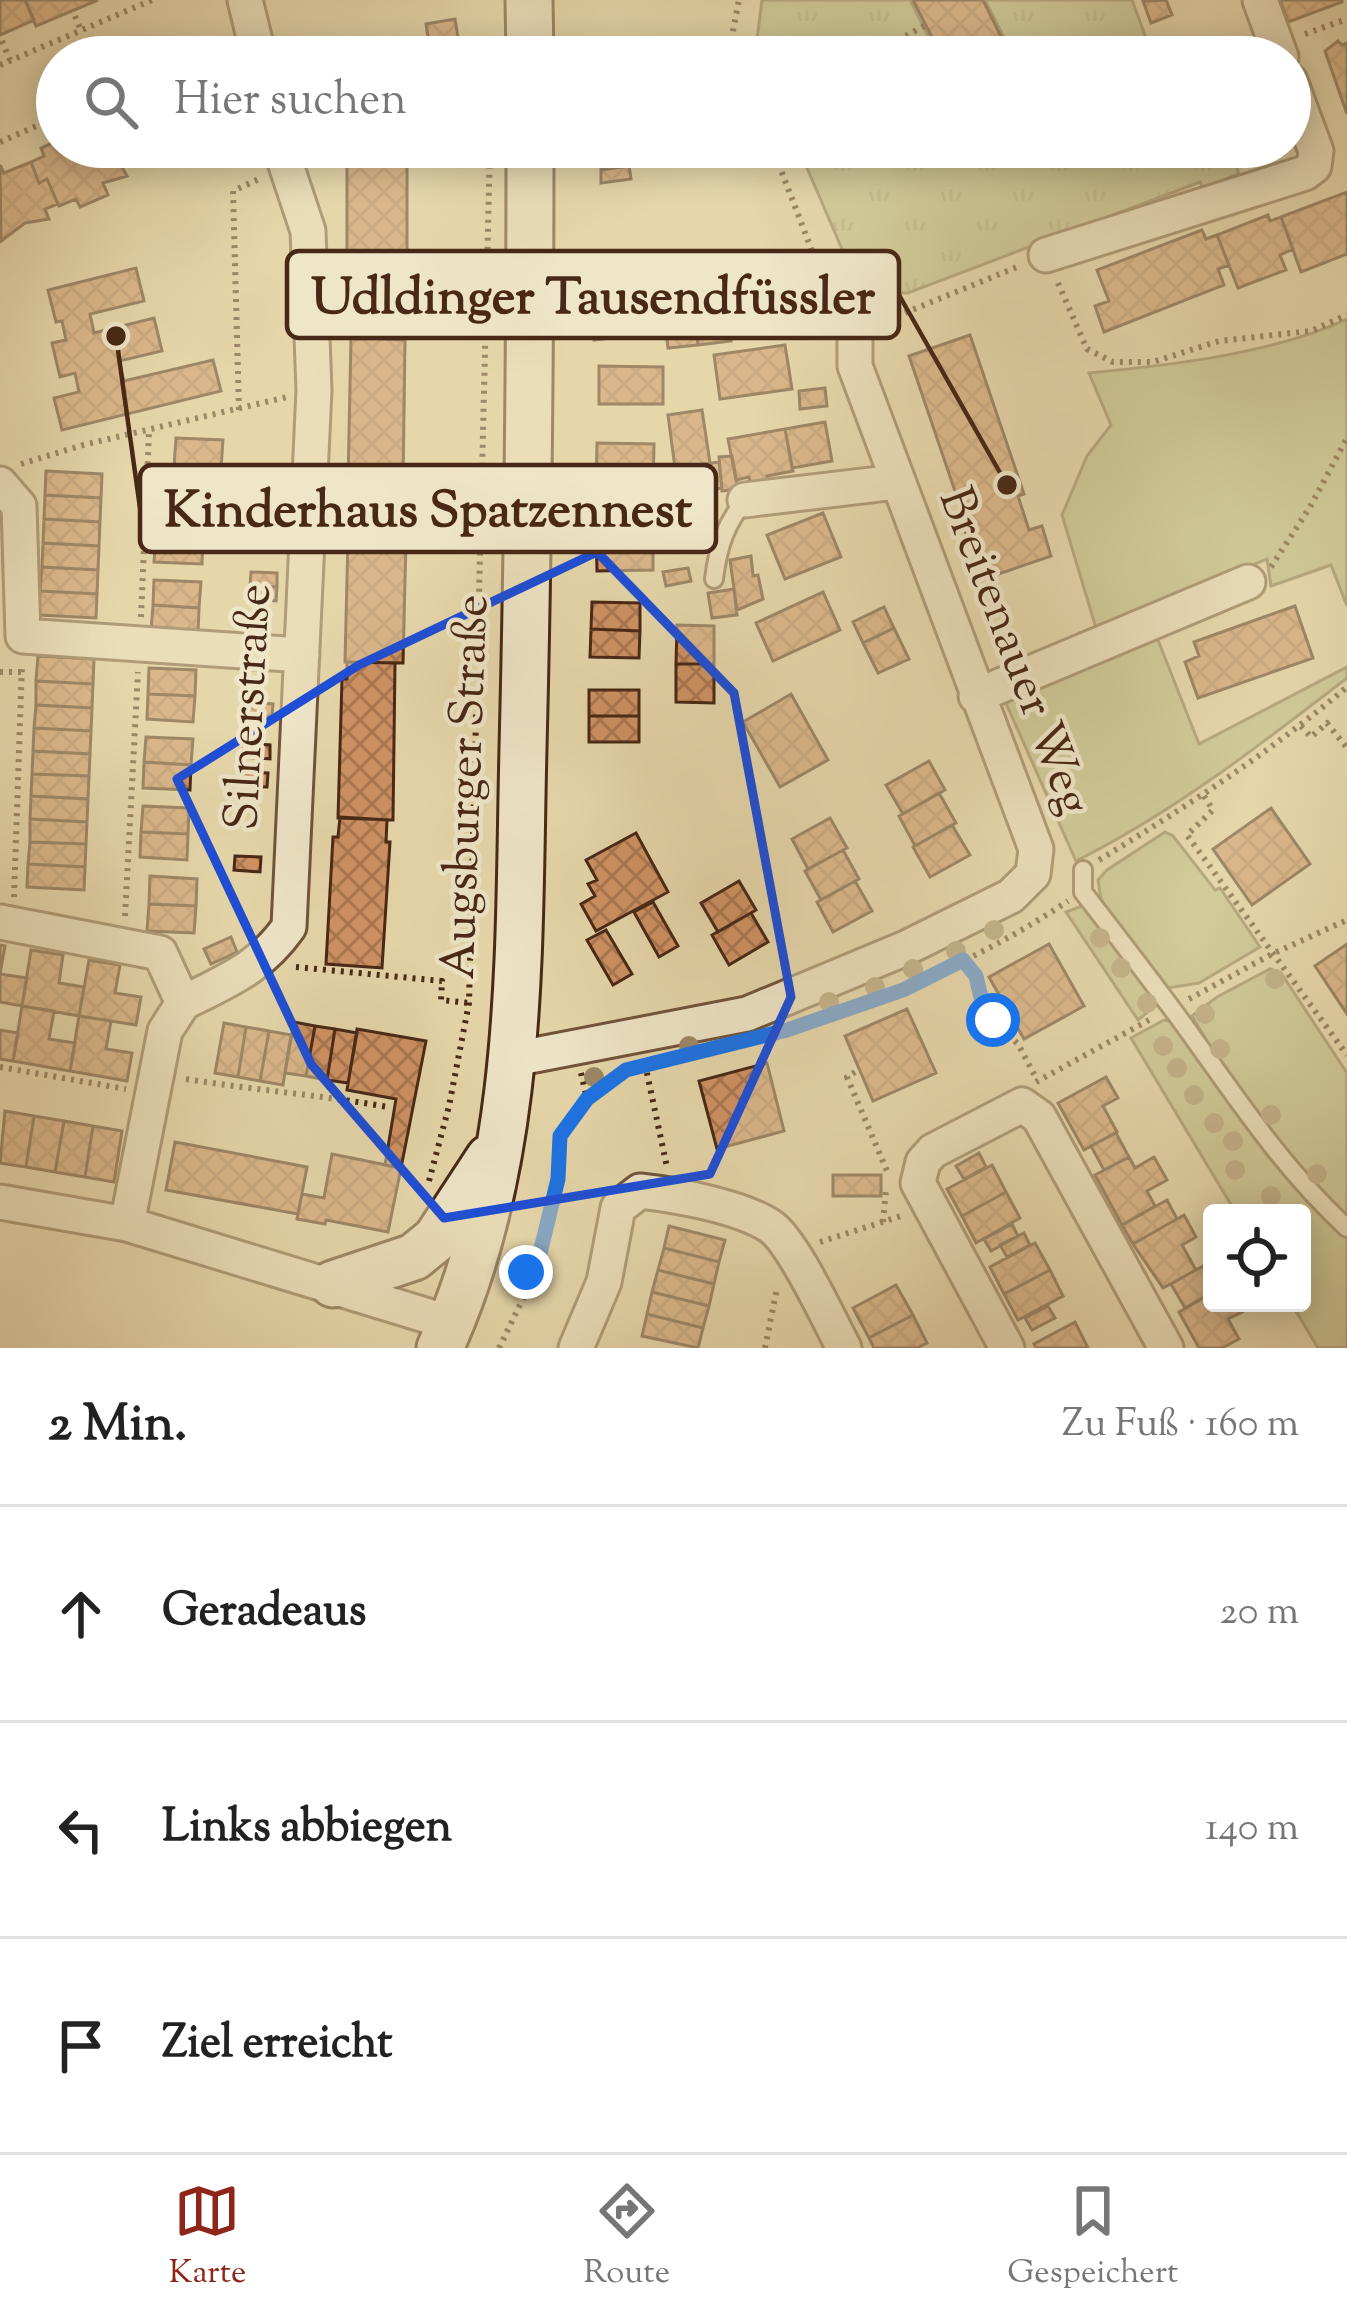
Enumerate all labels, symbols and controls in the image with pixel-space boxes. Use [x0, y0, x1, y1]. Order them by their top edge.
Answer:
search box [36, 36, 1311, 168]
icon: search [78, 69, 144, 135]
text: Hier suchen [174, 70, 407, 135]
callout: Udldinger Tausendfüssler [287, 251, 899, 338]
text: Udldinger Tausendfüssler [311, 264, 876, 337]
callout: Kinderhaus Spatzennest [140, 465, 716, 552]
text: Kinderhaus Spatzennest [164, 477, 693, 550]
street label: Breitenauer Weg [918, 478, 1106, 826]
street label: Silnerstraße [210, 582, 292, 832]
street label: Augsburger Straße [427, 593, 509, 981]
route start [966, 993, 1020, 1047]
map controls [1203, 1204, 1311, 1312]
button: locate [1203, 1204, 1311, 1312]
route end [499, 1245, 553, 1299]
text: 2 Min. [48, 1390, 187, 1463]
text: Zu Fuß · 160 m [1062, 1398, 1299, 1454]
icon: ahead [48, 1581, 114, 1647]
text: Geradeaus [162, 1581, 366, 1646]
text: 20 m [1220, 1586, 1299, 1642]
icon: left [48, 1797, 114, 1863]
text: Links abbiegen [162, 1797, 452, 1862]
text: 140 m [1205, 1802, 1299, 1858]
icon: arrive [48, 2013, 114, 2079]
text: Ziel erreicht [162, 2013, 393, 2078]
tab: Karte [169, 2178, 246, 2298]
tab: Route [584, 2178, 670, 2298]
tab: Gespeichert [1007, 2178, 1178, 2298]

